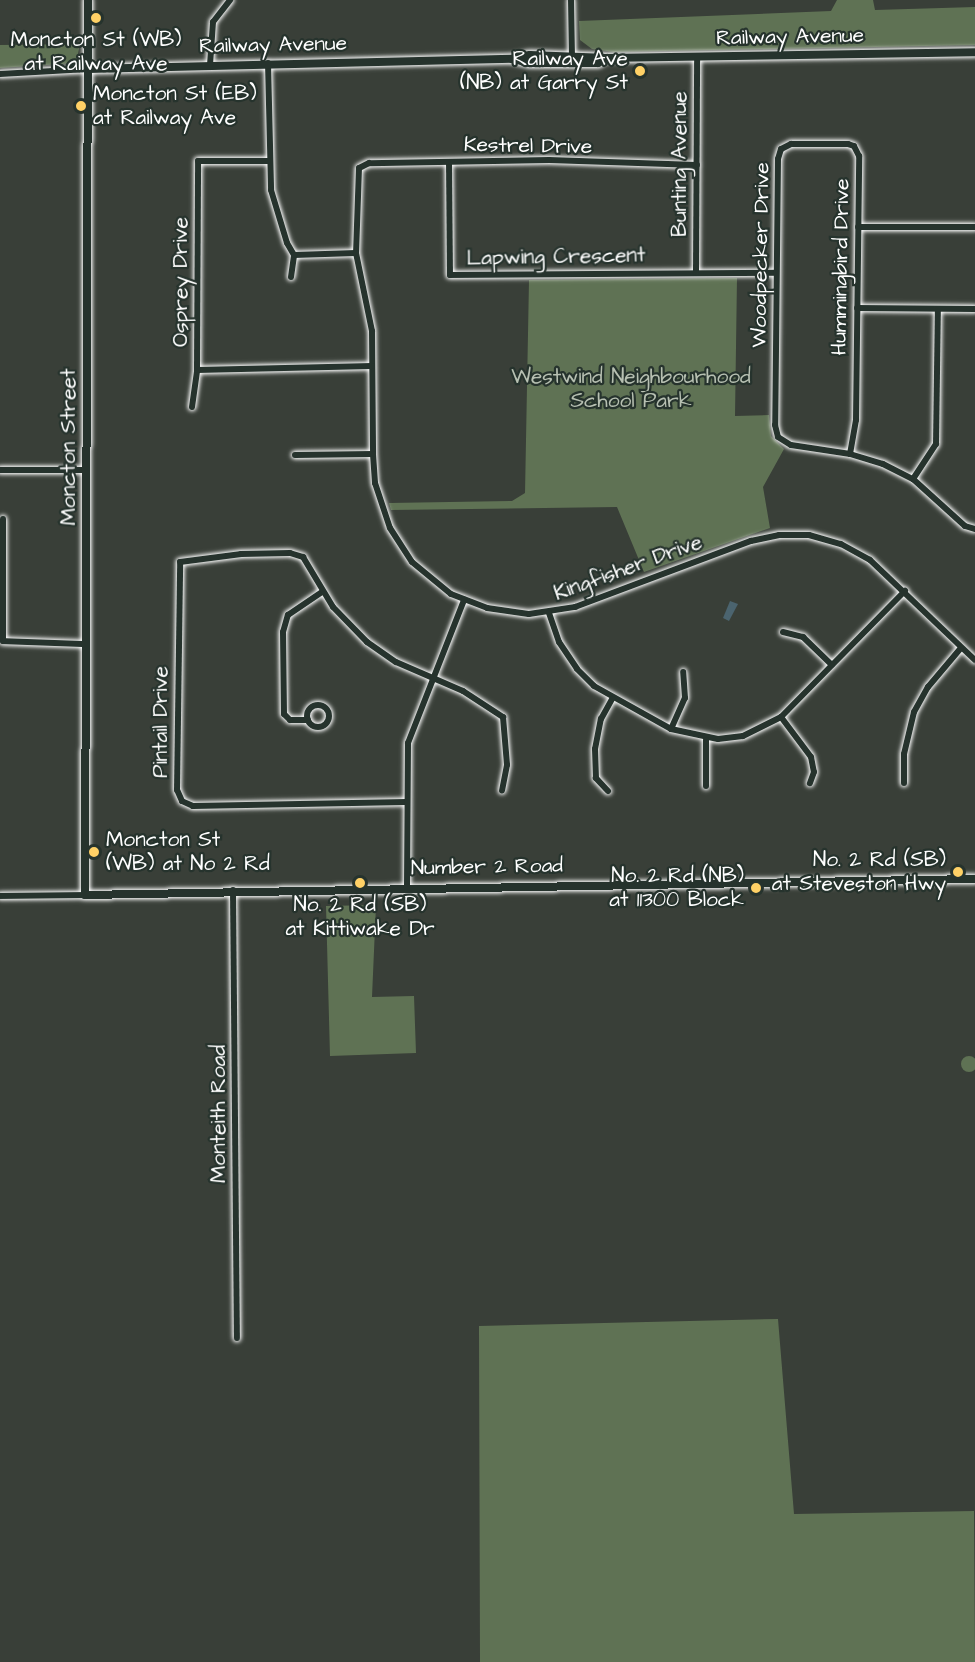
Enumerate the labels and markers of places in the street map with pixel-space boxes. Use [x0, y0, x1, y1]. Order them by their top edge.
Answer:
marker: Moncton St (WB) at Railway Ave [89, 11, 103, 25]
place label: Moncton St (WB) at Railway Ave [11, 27, 181, 77]
place label: Railway Ave (NB) at Garry St [460, 46, 628, 96]
marker: Railway Ave (NB) at Garry St [633, 64, 647, 78]
place label: Moncton St (EB) at Railway Ave [93, 81, 257, 131]
marker: Moncton St (EB) at Railway Ave [74, 99, 88, 113]
place label: Moncton St (WB) at No 2 Rd [106, 827, 270, 877]
marker: Moncton St (WB) at No 2 Rd [87, 845, 101, 859]
place label: No. 2 Rd (SB) at Steveston Hwy [772, 847, 946, 897]
place label: No. 2 Rd (NB) at 11300 Block [609, 863, 744, 913]
marker: No. 2 Rd (SB) at Steveston Hwy [951, 865, 965, 879]
marker: No. 2 Rd (SB) at Kittiwake Dr [353, 876, 367, 890]
marker: No. 2 Rd (NB) at 11300 Block [749, 881, 763, 895]
place label: No. 2 Rd (SB) at Kittiwake Dr [285, 892, 435, 942]

